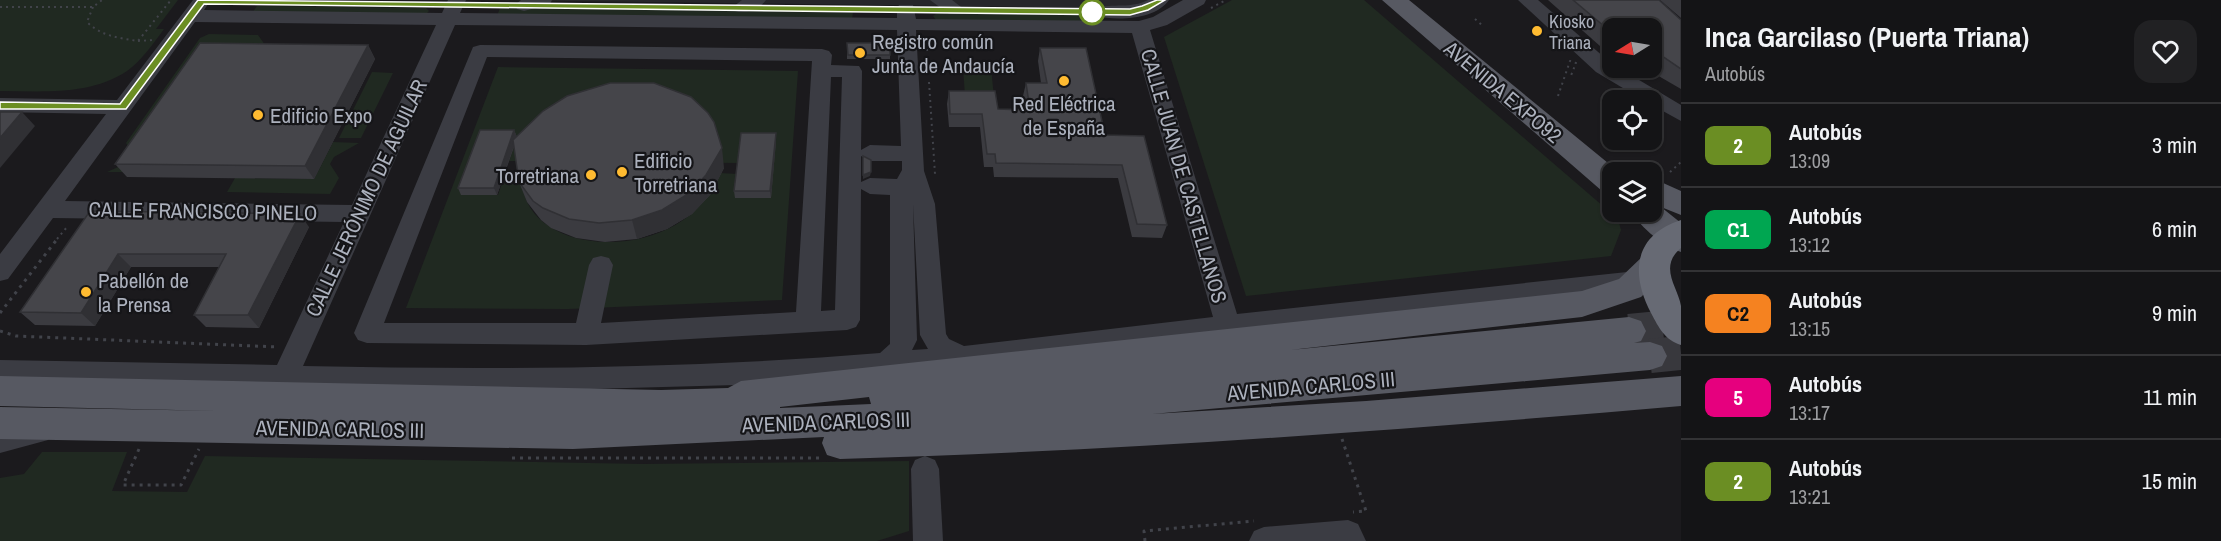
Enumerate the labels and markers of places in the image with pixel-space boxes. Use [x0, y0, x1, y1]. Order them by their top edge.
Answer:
unlabelled marker [1079, 0, 1105, 25]
place label: Kiosko Triana [1549, 9, 1594, 55]
marker: Kiosko Triana [1530, 24, 1544, 38]
place label: Registro común Junta de Andaucía [872, 27, 1015, 80]
marker: Registro común Junta de Andaucía [853, 46, 867, 60]
marker: Red Eléctrica de España [1057, 74, 1071, 88]
place label: Red Eléctrica de España [1012, 89, 1116, 142]
place label: Edificio Expo [270, 101, 372, 130]
marker: Edificio Expo [251, 108, 265, 122]
place label: Edificio Torretriana [634, 146, 718, 199]
place label: Torretriana [496, 161, 579, 190]
marker: Edificio Torretriana [615, 165, 629, 179]
marker: Torretriana [584, 168, 598, 182]
place label: Pabellón de la Prensa [98, 266, 189, 319]
marker: Pabellón de la Prensa [79, 285, 93, 299]

